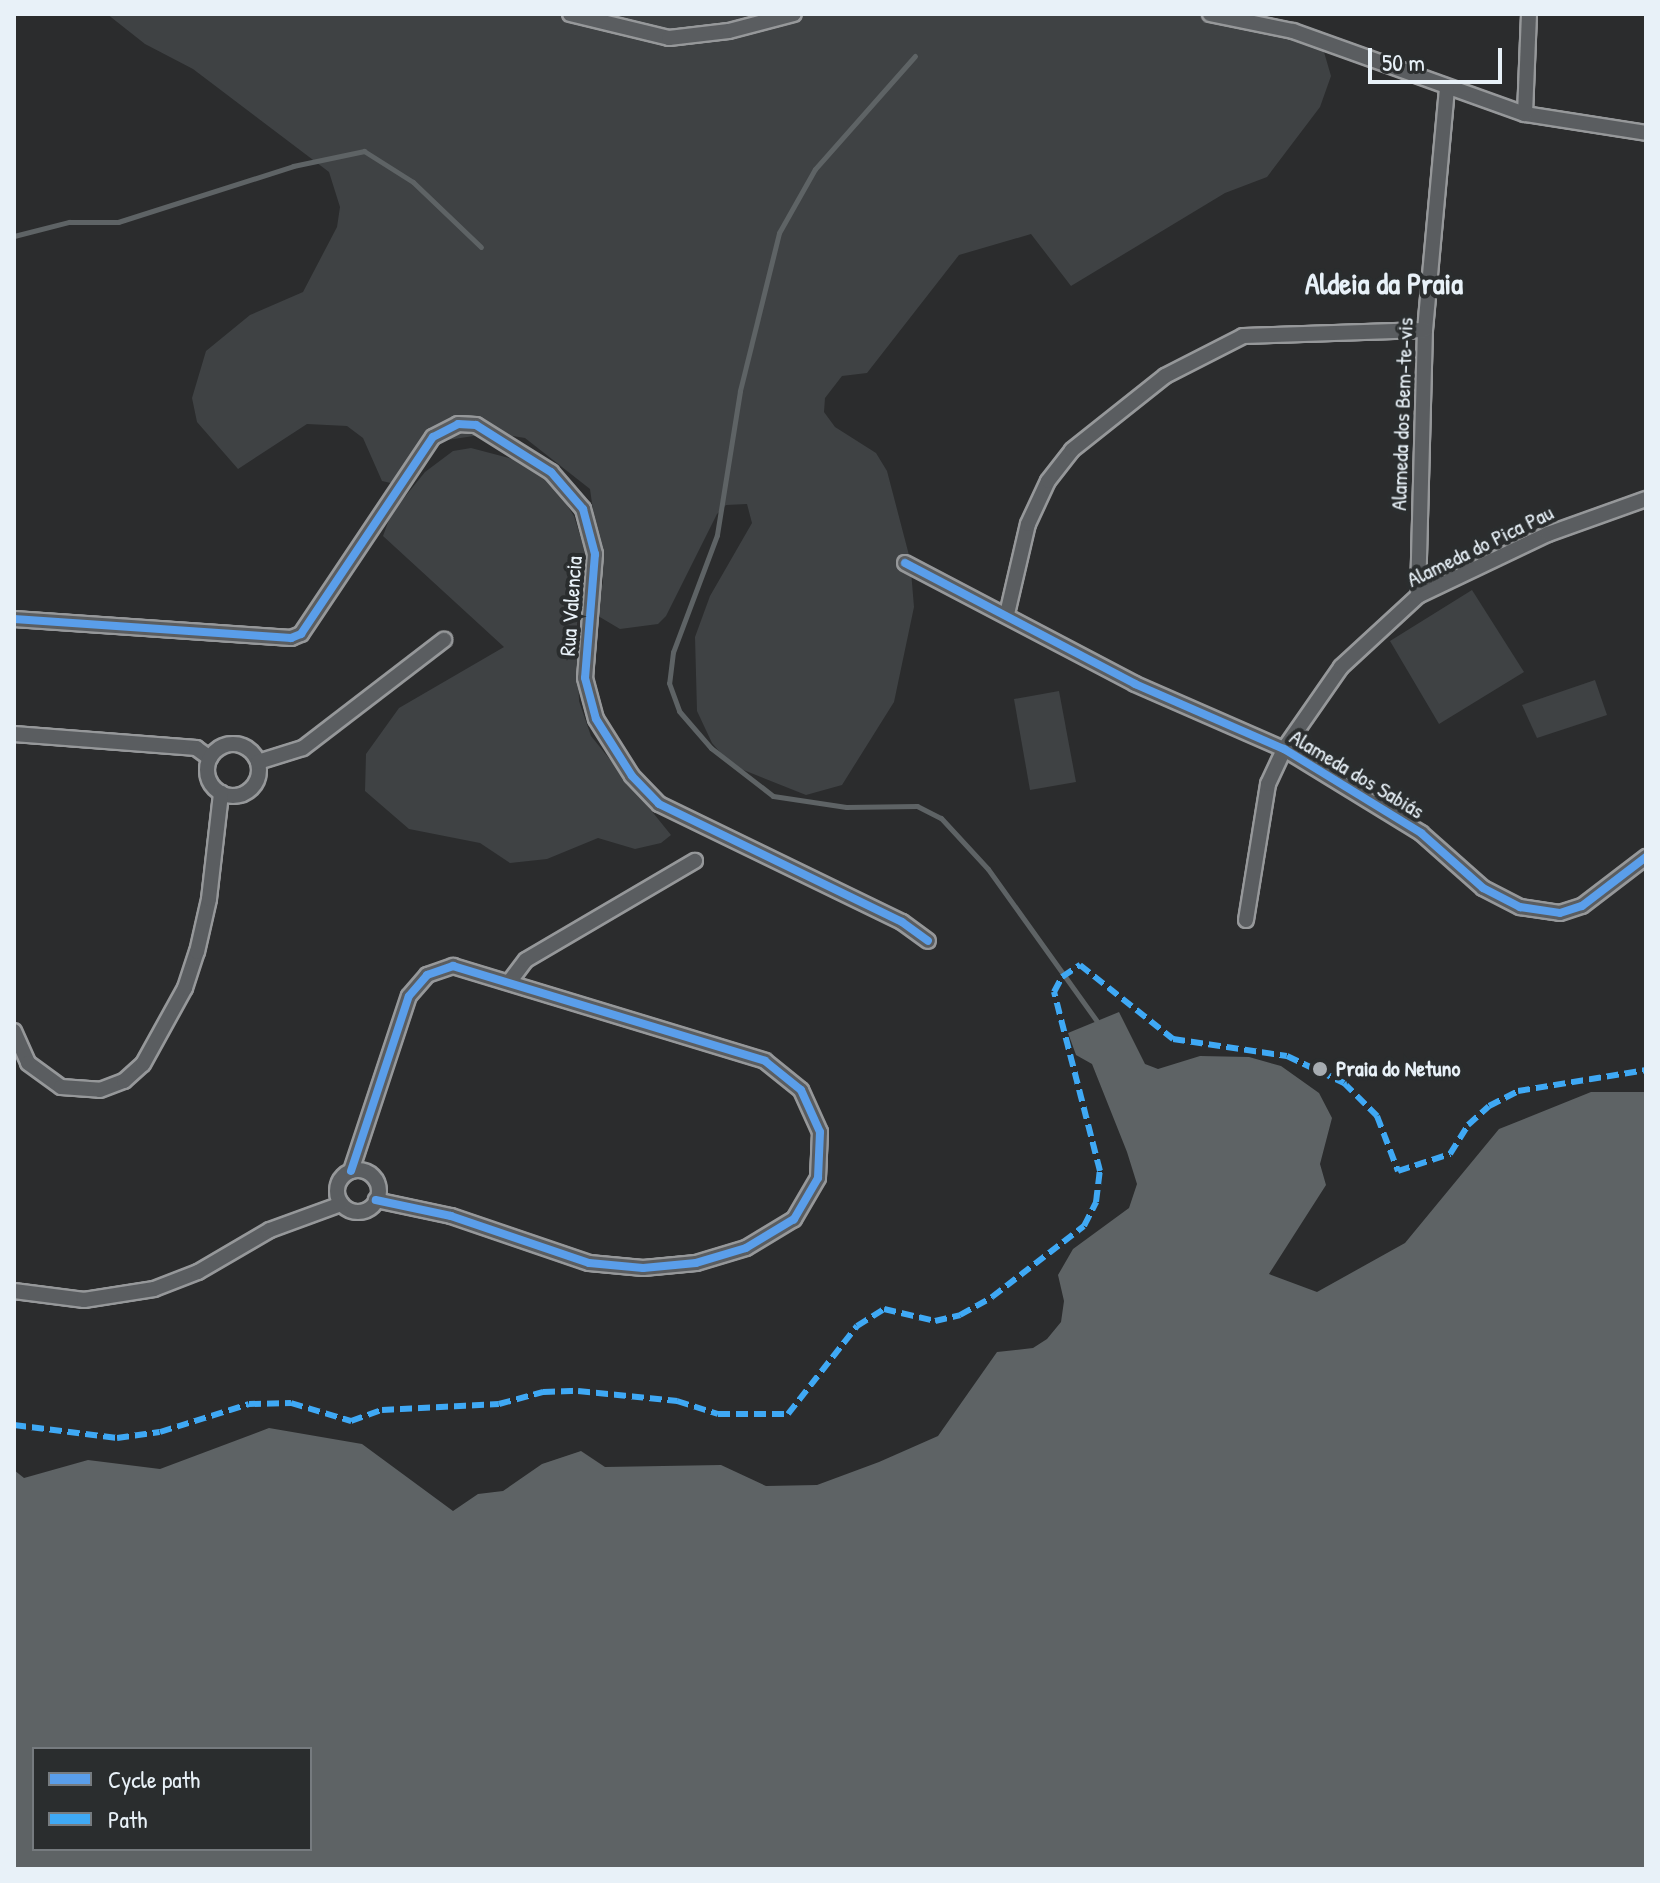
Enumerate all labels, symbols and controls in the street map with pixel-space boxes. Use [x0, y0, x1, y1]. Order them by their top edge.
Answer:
scale bar [1372, 32, 1506, 82]
text: 50 m [1382, 46, 1425, 78]
district label: Aldeia da Praia [1305, 265, 1463, 301]
street label: Alameda dos Bem-te-vis [1385, 317, 1419, 511]
street label: Alameda do Pica Pau [1403, 499, 1557, 593]
street label: Rua Valencia [554, 555, 588, 657]
street label: Alameda dos Sabiás [1285, 724, 1429, 824]
place label: Praia do Netuno [1336, 1056, 1460, 1082]
marker: Praia do Netuno [1311, 1060, 1329, 1078]
legend [32, 1747, 312, 1851]
text: Cycle path [108, 1763, 200, 1795]
text: Path [108, 1803, 147, 1835]

